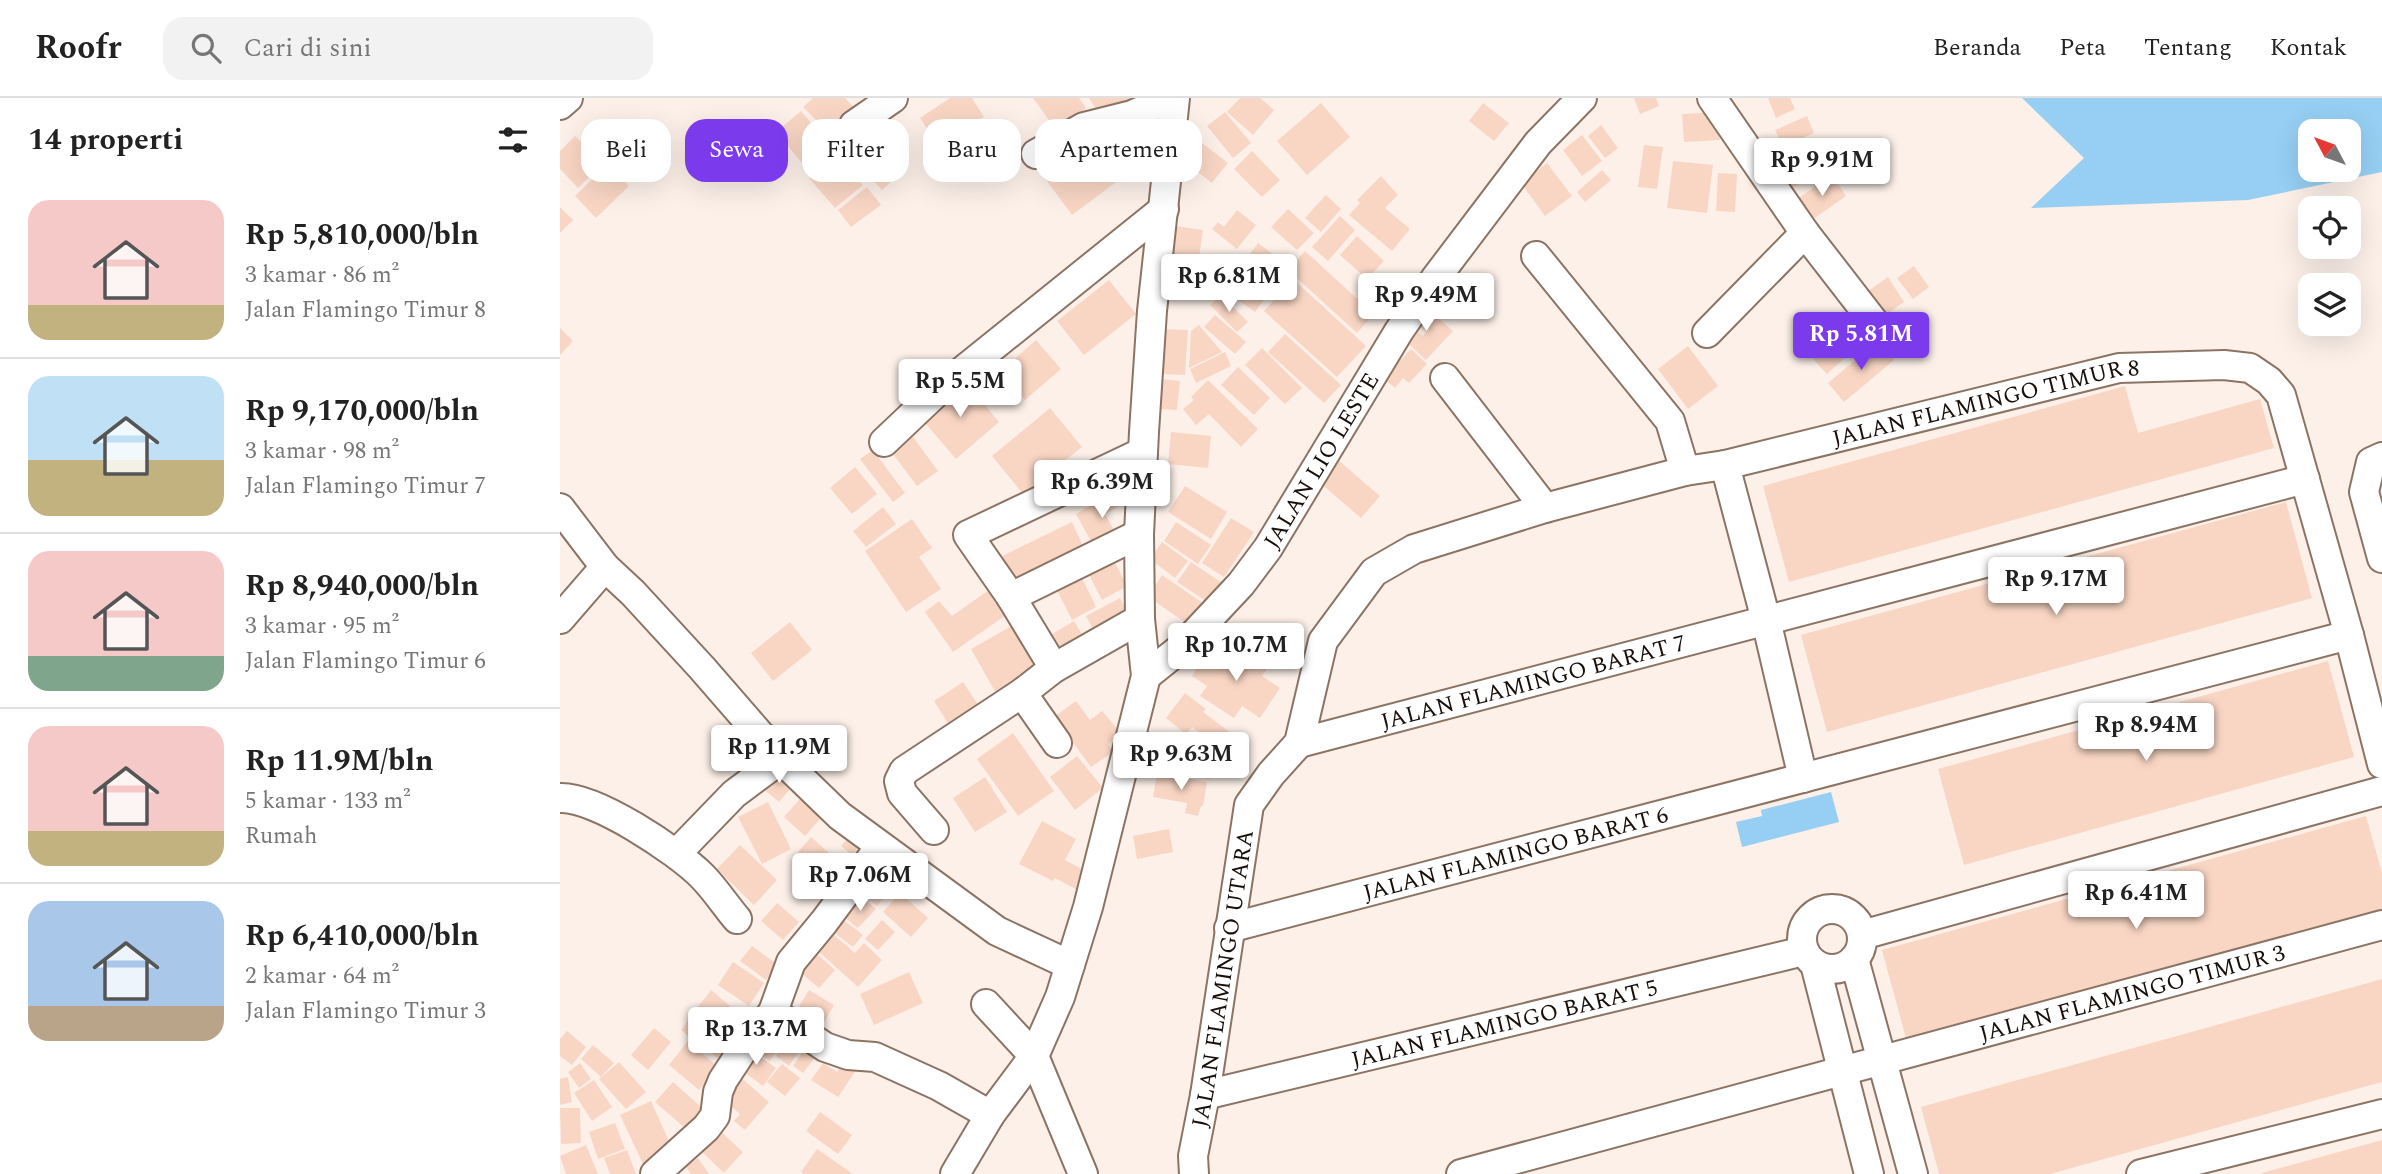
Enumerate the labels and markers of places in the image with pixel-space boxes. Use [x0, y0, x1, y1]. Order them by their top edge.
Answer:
pin: Rp 9.91M [1750, 139, 1894, 198]
pin: Rp 6.81M [1157, 254, 1301, 314]
pin: Rp 9.49M [1354, 274, 1498, 333]
pin: Rp 5.81M [1789, 313, 1933, 372]
pin: Rp 5.5M [895, 360, 1025, 419]
pin: Rp 6.39M [1030, 460, 1174, 520]
pin: Rp 9.17M [1984, 558, 2128, 617]
pin: Rp 10.7M [1164, 624, 1308, 683]
pin: Rp 8.94M [2074, 704, 2218, 763]
pin: Rp 11.9M [707, 726, 851, 785]
pin: Rp 9.63M [1109, 732, 1253, 792]
pin: Rp 7.06M [788, 854, 932, 913]
pin: Rp 6.41M [2064, 872, 2208, 931]
pin: Rp 13.7M [684, 1007, 828, 1067]

